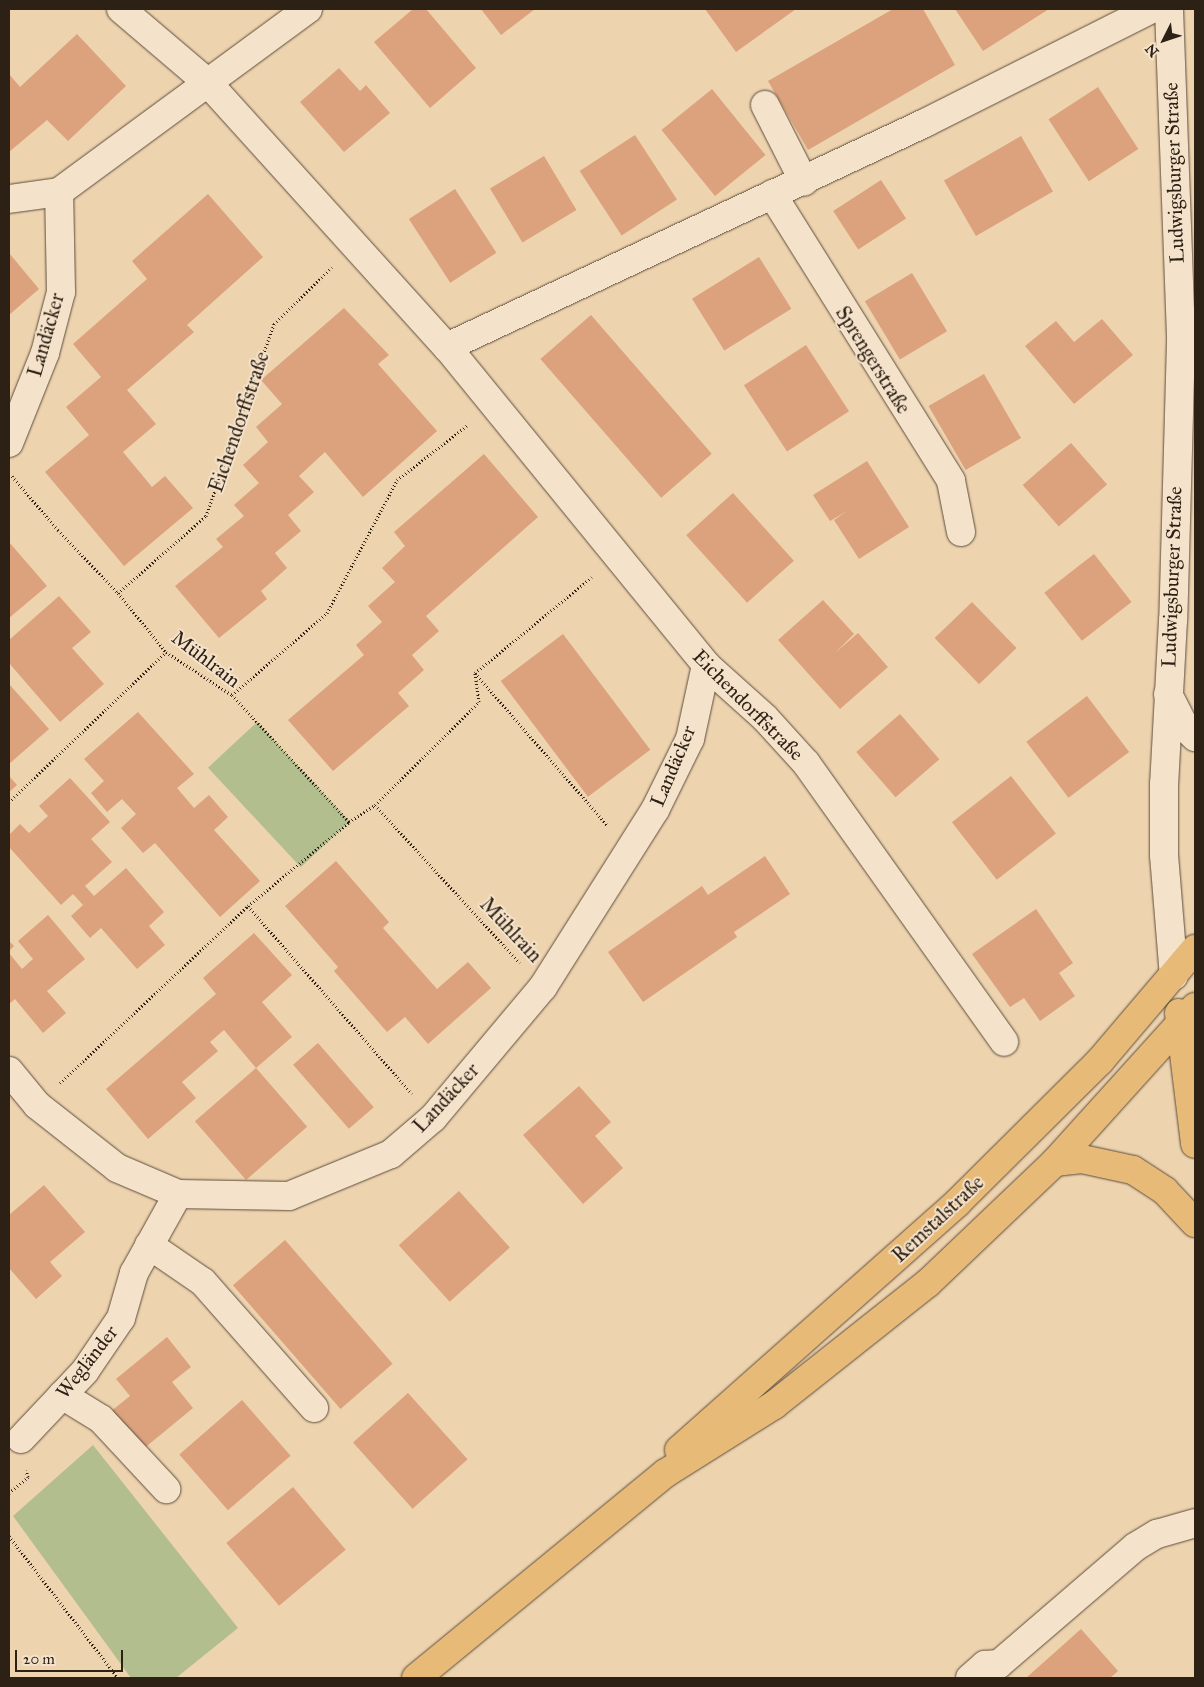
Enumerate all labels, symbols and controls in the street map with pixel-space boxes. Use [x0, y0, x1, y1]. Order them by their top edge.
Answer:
north arrow [1139, 15, 1189, 65]
text: N [1142, 40, 1163, 60]
street label: Ludwigsburger Straße [1159, 82, 1189, 264]
street label: Landäcker [23, 290, 69, 380]
street label: Sprengerstraße [830, 302, 916, 418]
street label: Eichendorffstraße [204, 349, 274, 495]
street label: Ludwigsburger Straße [1157, 486, 1187, 668]
street label: Mühlrain [167, 625, 245, 693]
street label: Eichendorffstraße [688, 645, 808, 765]
street label: Landäcker [645, 722, 701, 810]
street label: Mühlrain [475, 893, 547, 967]
street label: Landäcker [408, 1058, 484, 1138]
street label: Remstalstraße [887, 1171, 989, 1267]
street label: Wegländer [51, 1321, 123, 1403]
scale bar [18, 1640, 125, 1672]
text: 20 m [23, 1650, 55, 1668]

